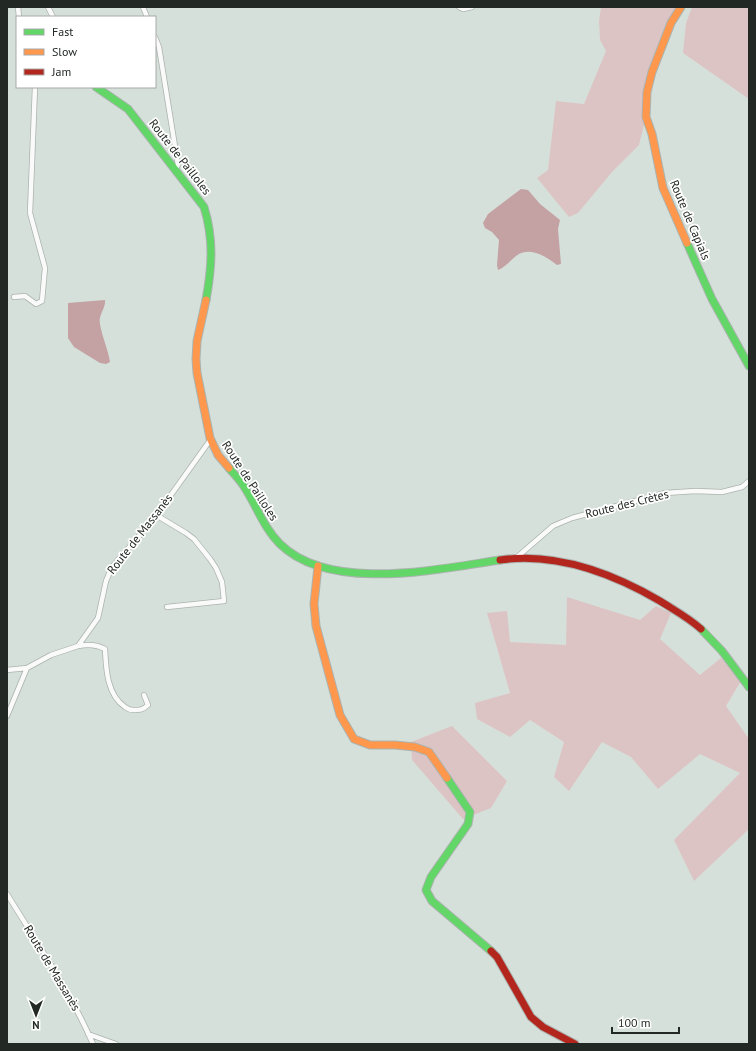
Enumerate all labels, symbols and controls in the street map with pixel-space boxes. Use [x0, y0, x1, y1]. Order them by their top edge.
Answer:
legend [16, 16, 156, 88]
text: Fast [52, 24, 73, 39]
text: Slow [52, 44, 77, 59]
text: Jam [51, 64, 71, 79]
street label: Route de Pailloles [146, 116, 215, 198]
street label: Route de Capials [667, 178, 714, 262]
street label: Route de Pailloles [219, 438, 282, 523]
street label: Route des Crètes [584, 486, 670, 521]
street label: Route de Massanès [104, 491, 176, 577]
street label: Route de Massanès [21, 922, 84, 1013]
north arrow [16, 995, 56, 1035]
scale bar [612, 1009, 679, 1035]
text: 100 m [618, 1015, 651, 1030]
text: N [32, 1018, 40, 1032]

